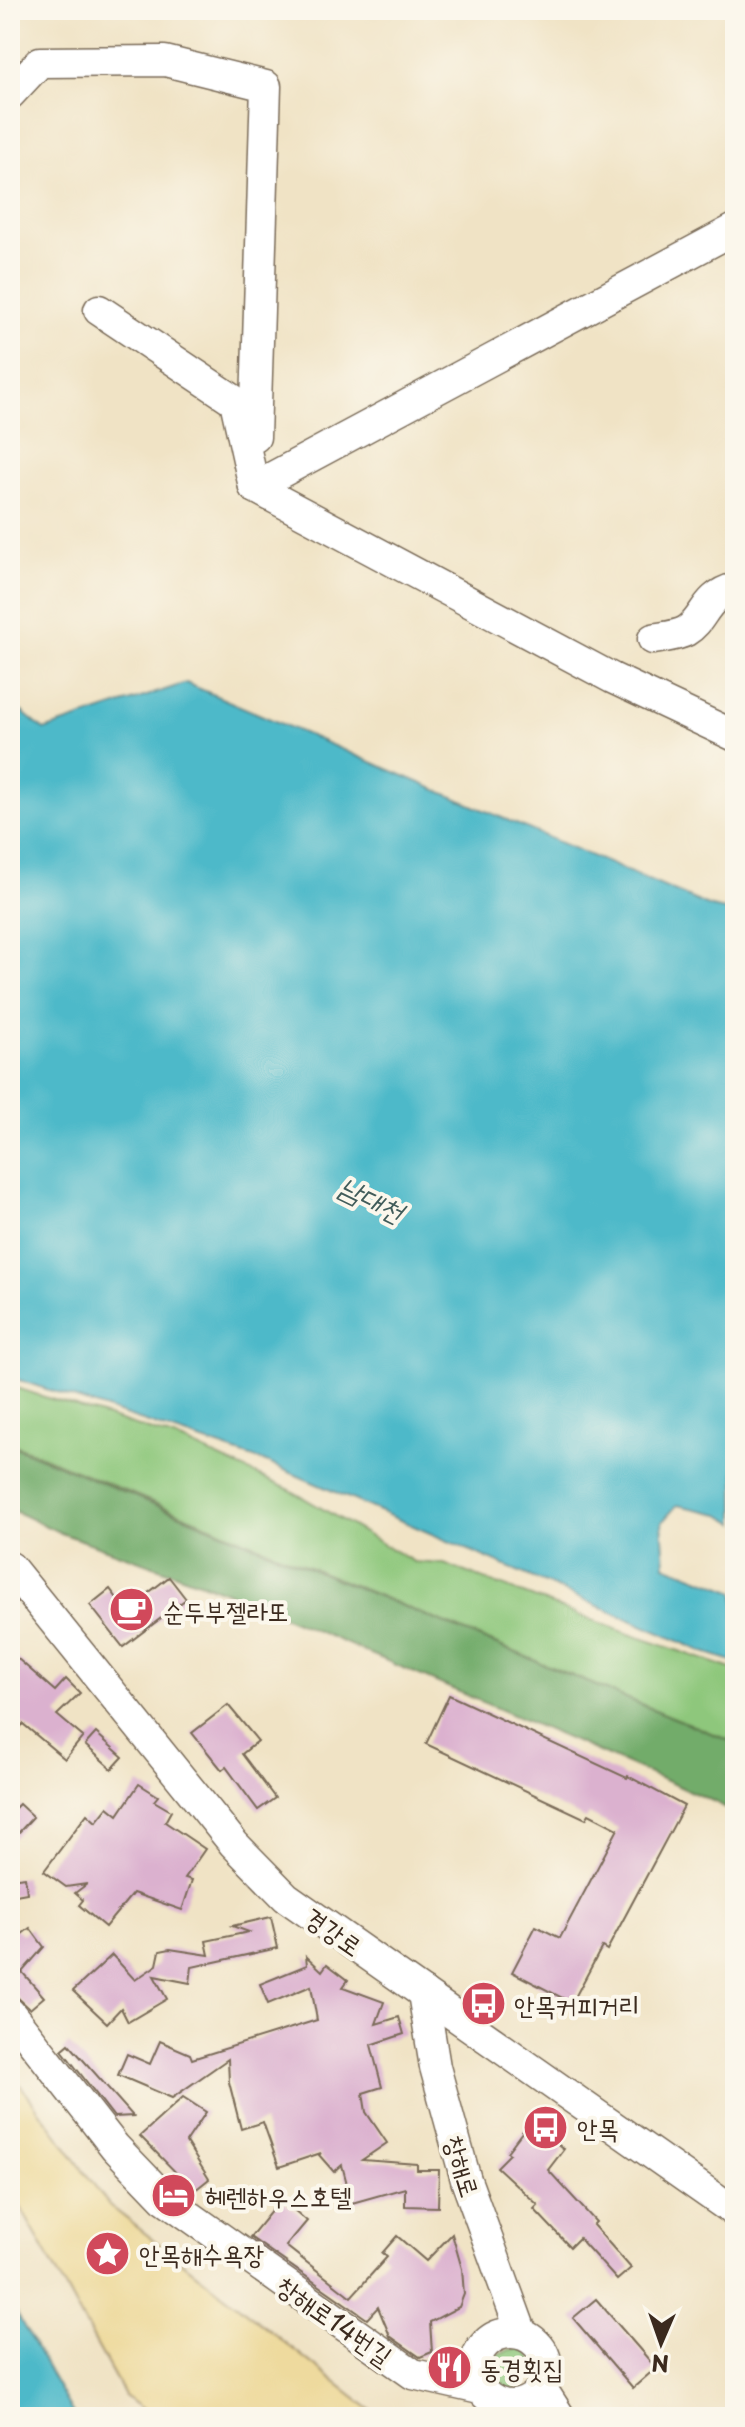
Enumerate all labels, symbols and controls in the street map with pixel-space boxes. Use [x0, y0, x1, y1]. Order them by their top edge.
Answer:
water label: 남대천 [332, 1164, 414, 1233]
cafe icon: 순두부젤라또 [108, 1586, 156, 1634]
place label: 순두부젤라또 [163, 1591, 289, 1630]
street label: 경강로 [297, 1897, 371, 1965]
bus stop icon: 안목커피거리 [459, 1980, 507, 2028]
place label: 안목커피거리 [514, 1985, 640, 2024]
bus stop icon: 안목 [522, 2103, 570, 2151]
place label: 안목 [577, 2108, 619, 2147]
street label: 창해로 [435, 2130, 491, 2202]
hotel icon: 헤렌하우스호텔 [150, 2171, 198, 2219]
place label: 헤렌하우스호텔 [205, 2176, 352, 2215]
place icon: 안목해수욕장 [84, 2229, 132, 2277]
place label: 안목해수욕장 [139, 2234, 265, 2273]
street label: 창해로14번길 [269, 2266, 401, 2374]
north arrow [621, 2303, 701, 2383]
restaurant icon: 동경횟집 [425, 2343, 473, 2391]
place label: 동경횟집 [480, 2348, 564, 2387]
text: N [651, 2348, 670, 2381]

